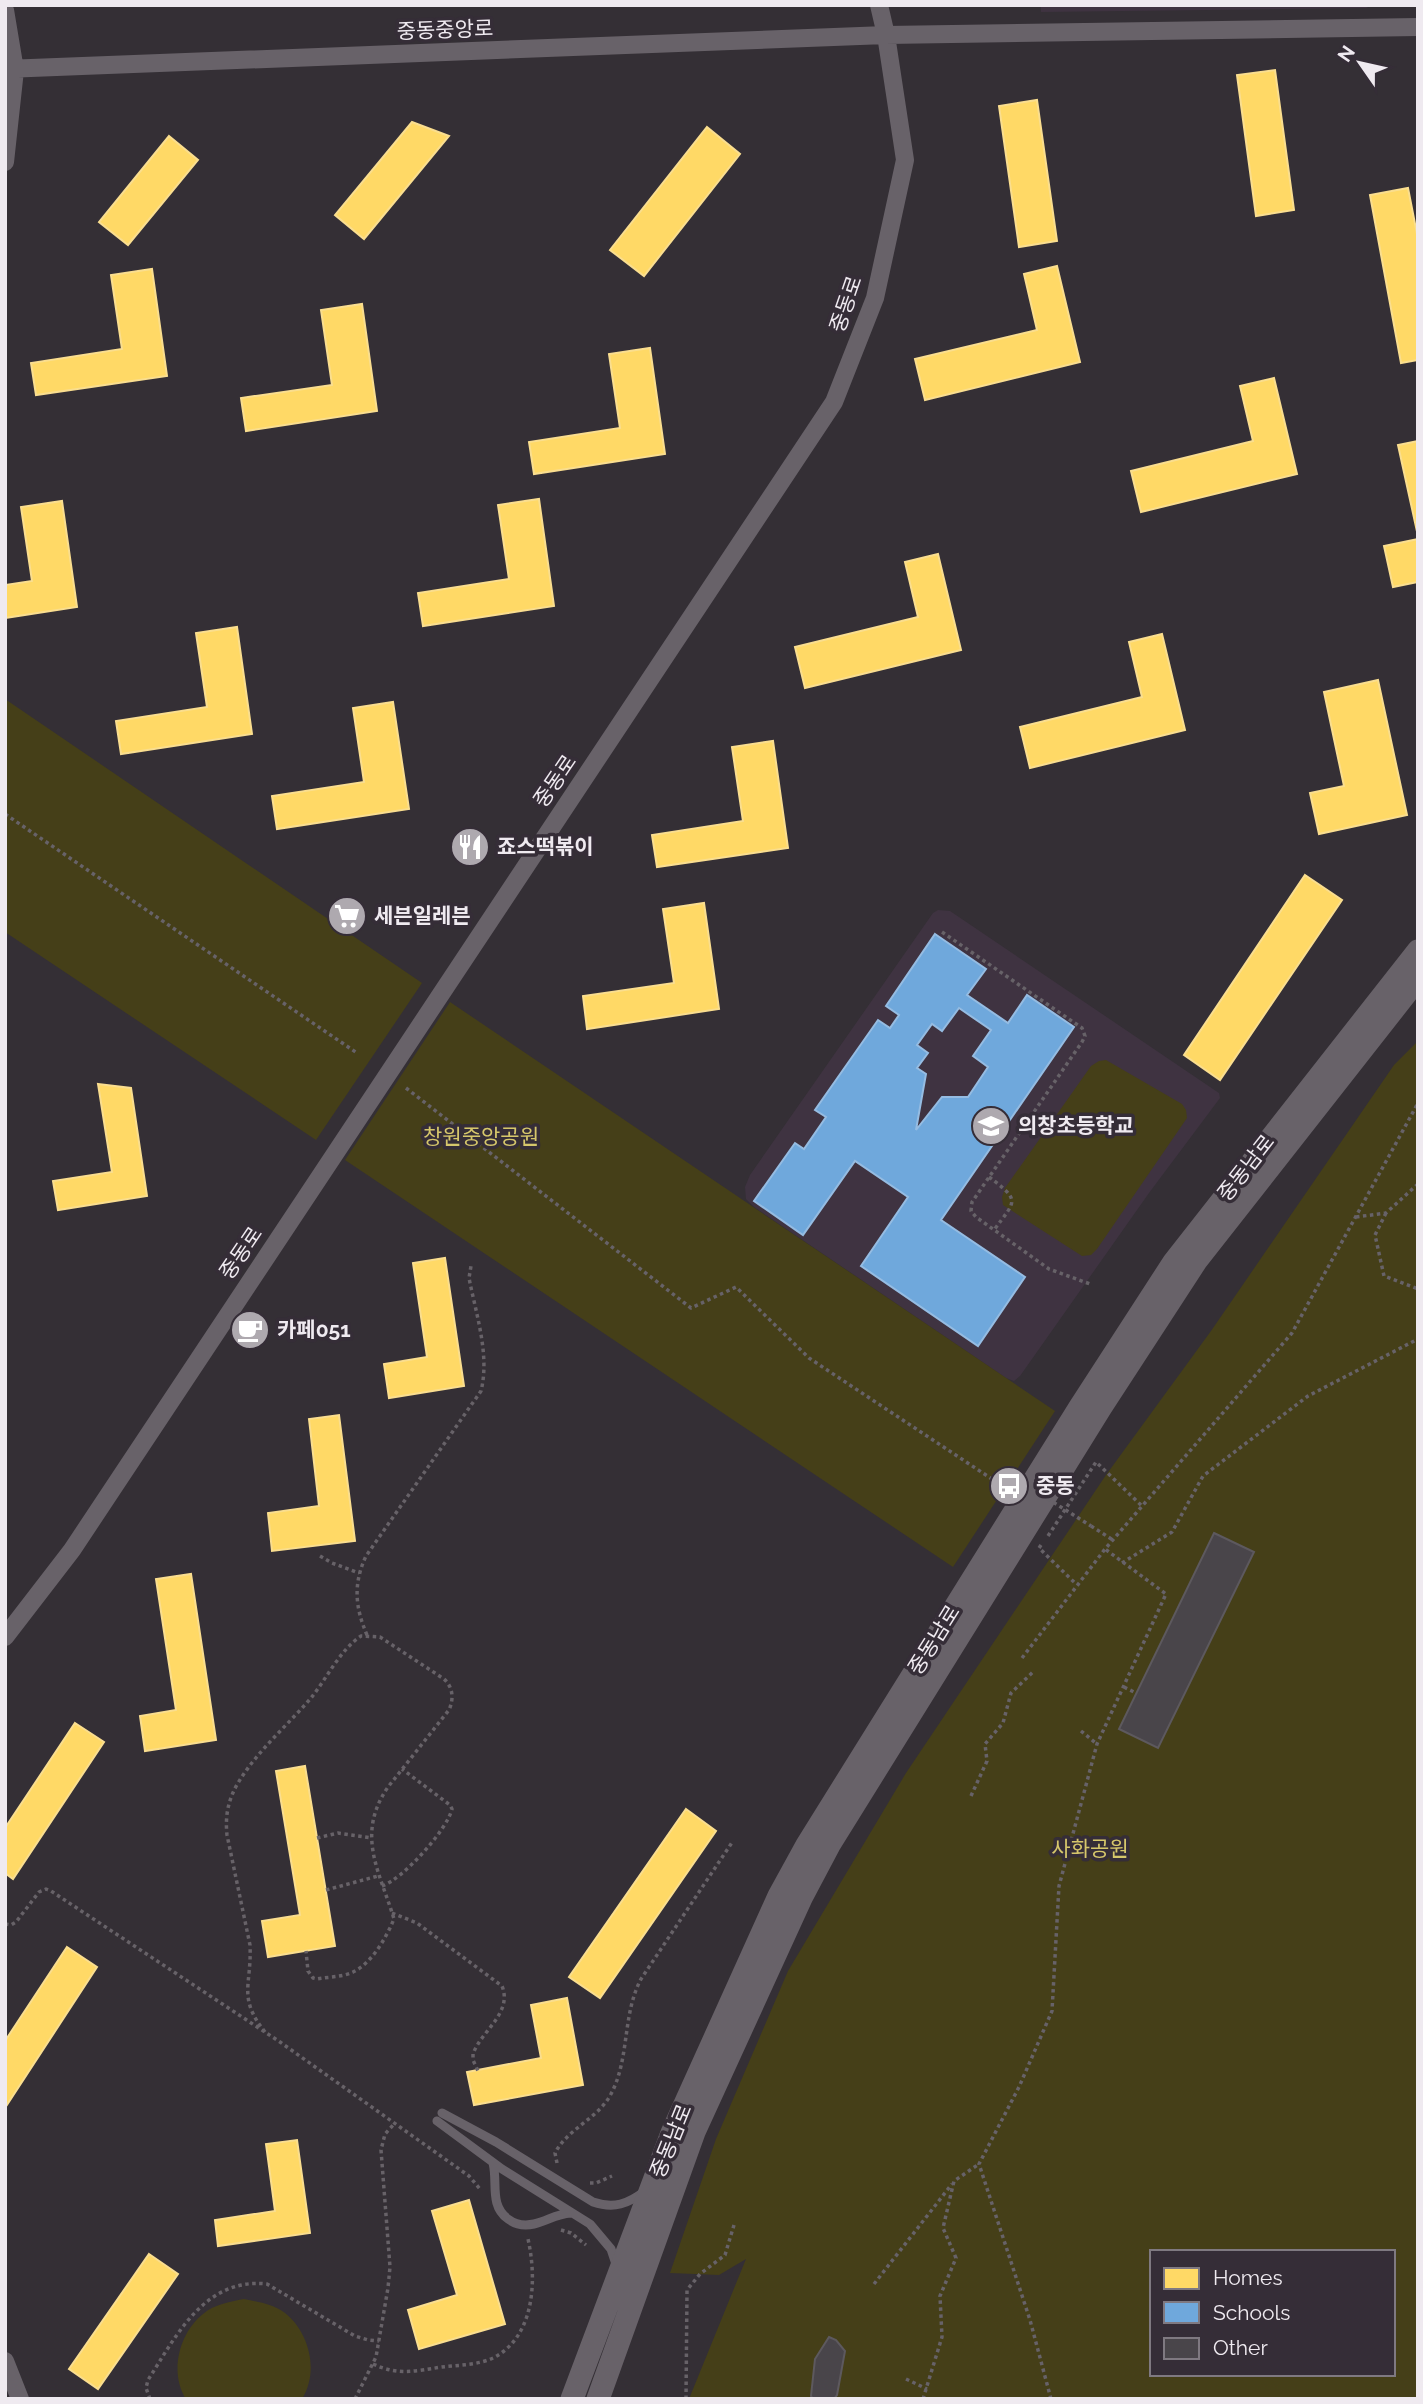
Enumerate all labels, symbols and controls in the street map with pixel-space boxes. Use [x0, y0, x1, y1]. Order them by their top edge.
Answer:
street label: 중동중앙로 [396, 15, 494, 44]
north arrow [1325, 28, 1395, 98]
text: N [1333, 41, 1359, 66]
street label: 중동로 [824, 272, 867, 335]
street label: 중동로 [528, 750, 581, 812]
restaurant icon: 죠스떡볶이 [449, 826, 491, 868]
place label: 죠스떡볶이 [497, 834, 594, 859]
supermarket icon: 세븐일레븐 [326, 895, 368, 937]
place label: 세븐일레븐 [374, 903, 471, 928]
school or university icon: 의창초등학교 [970, 1105, 1012, 1147]
place label: 의창초등학교 [1018, 1113, 1134, 1138]
park label: 창원중앙공원 [423, 1124, 539, 1149]
street label: 중동남로 [1212, 1130, 1279, 1206]
street label: 중동로 [214, 1222, 267, 1284]
cafe icon: 카페051 [229, 1309, 271, 1351]
place label: 카페051 [277, 1317, 351, 1342]
bus stop icon: 중동 [988, 1465, 1030, 1507]
place label: 중동 [1036, 1473, 1075, 1498]
street label: 중동남로 [902, 1600, 965, 1679]
park label: 사화공원 [1051, 1836, 1129, 1861]
street label: 중동남로 [644, 2100, 697, 2181]
legend [1150, 2250, 1395, 2376]
text: Homes [1213, 2265, 1283, 2290]
text: Schools [1213, 2300, 1290, 2325]
text: Other [1213, 2335, 1268, 2360]

